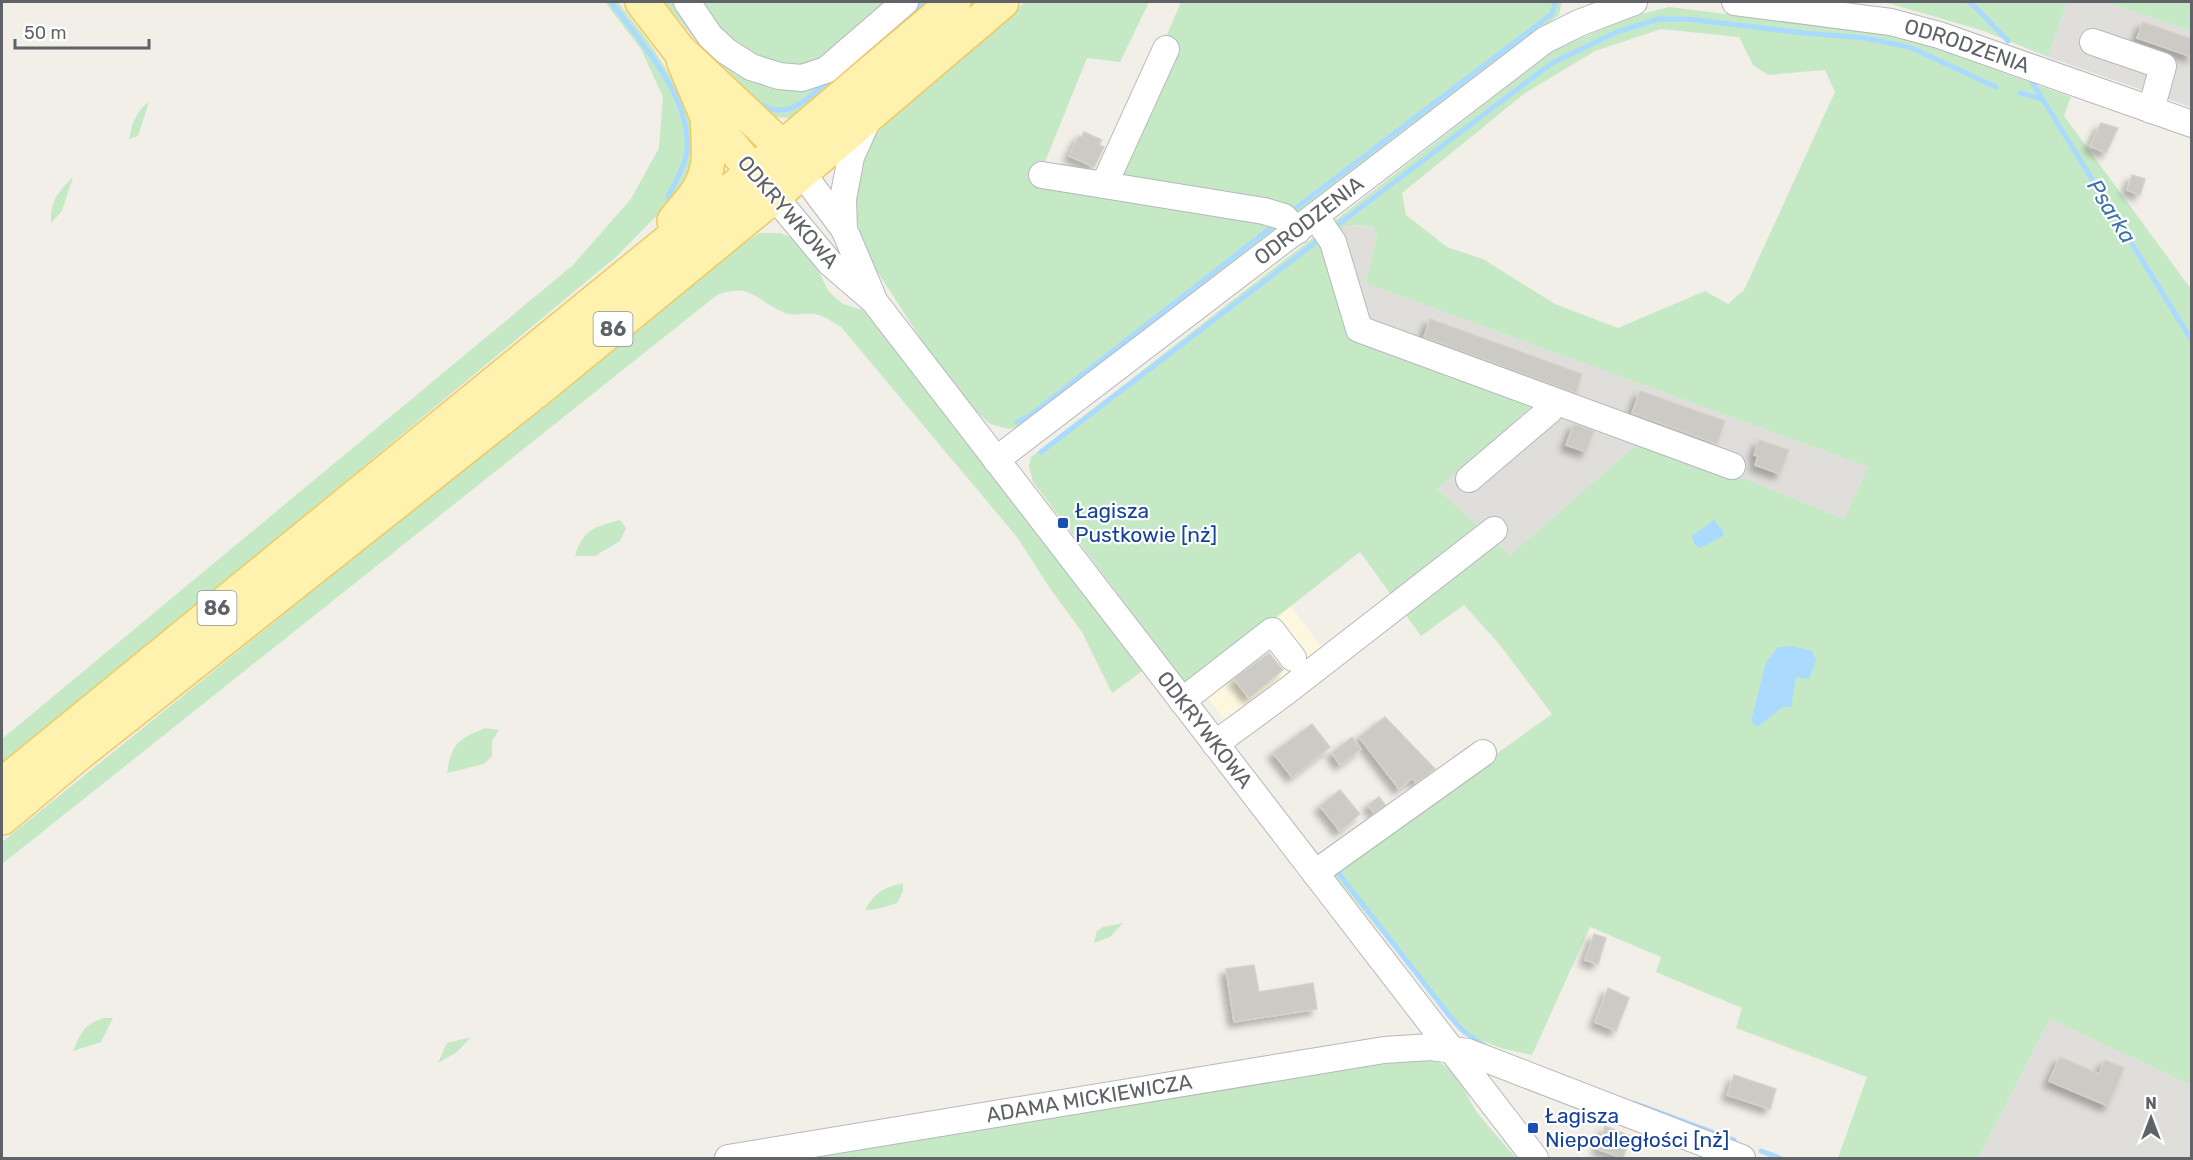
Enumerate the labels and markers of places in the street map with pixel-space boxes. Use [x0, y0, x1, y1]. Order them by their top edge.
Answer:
place label: Łagisza Pustkowie [nż] [1075, 498, 1217, 547]
marker: Łagisza Pustkowie [nż] [1056, 516, 1070, 530]
place label: Łagisza Niepodległości [nż] [1545, 1103, 1729, 1152]
marker: Łagisza Niepodległości [nż] [1526, 1121, 1540, 1135]

